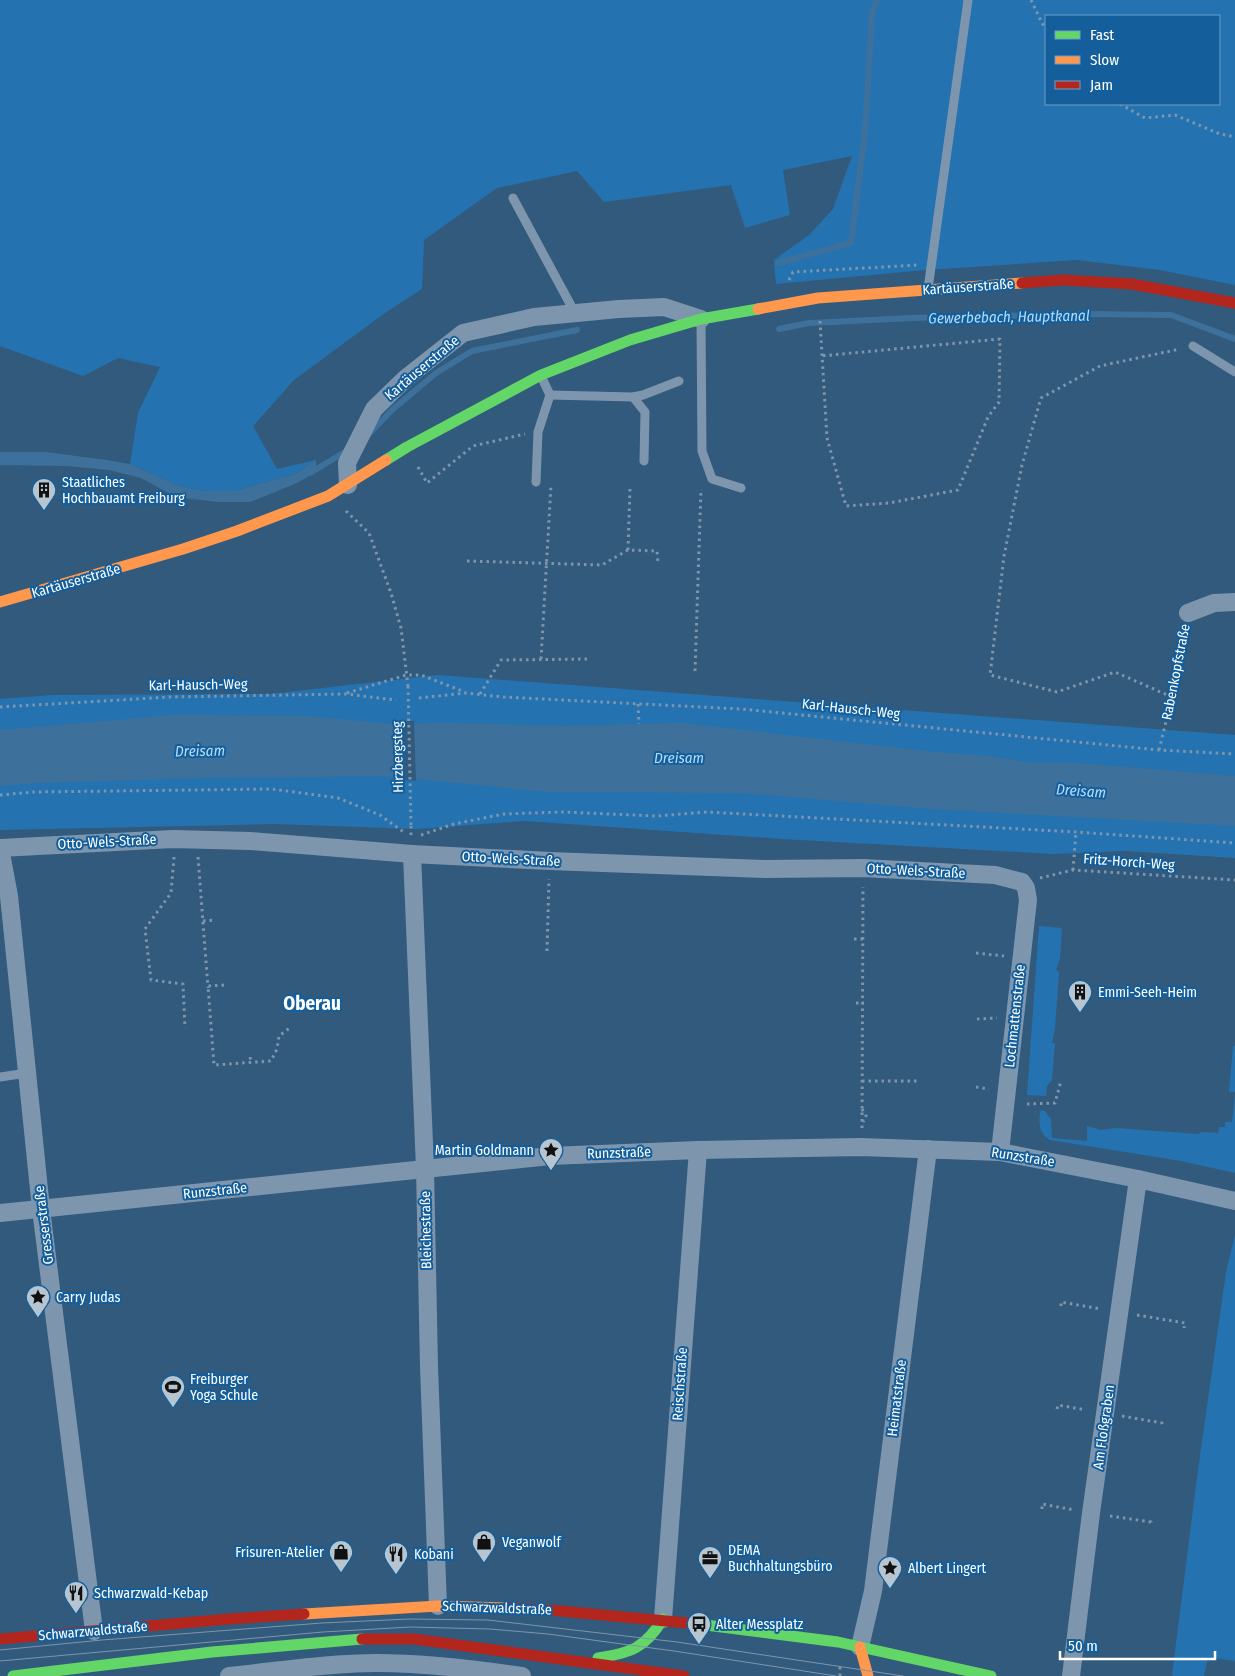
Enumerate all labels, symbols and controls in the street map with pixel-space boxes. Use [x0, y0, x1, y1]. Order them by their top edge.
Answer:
legend [1045, 15, 1220, 105]
text: Fast [1090, 26, 1114, 44]
text: Slow [1090, 51, 1119, 69]
text: Jam [1090, 76, 1113, 94]
street label: Kartäuserstraße [922, 275, 1014, 299]
water label: Gewerbebach, Hauptkanal [928, 307, 1090, 327]
street label: Kartäuserstraße [381, 332, 463, 404]
place label: Staatliches Hochbauamt Freiburg [62, 474, 185, 507]
building icon: Staatliches Hochbauamt Freiburg [31, 477, 57, 511]
street label: Kartäuserstraße [30, 560, 122, 602]
street label: Rabenkopfstraße [1158, 622, 1194, 722]
street label: Karl-Hausch-Weg [148, 676, 248, 694]
street label: Karl-Hausch-Weg [801, 695, 901, 723]
street label: Hirzbergsteg [389, 721, 407, 793]
water label: Dreisam [175, 742, 225, 760]
water label: Dreisam [654, 749, 704, 767]
water label: Dreisam [1055, 780, 1107, 802]
street label: Otto-Wels-Straße [57, 831, 157, 853]
street label: Otto-Wels-Straße [461, 848, 561, 870]
street label: Fritz-Horch-Weg [1083, 850, 1176, 874]
street label: Otto-Wels-Straße [866, 860, 966, 882]
street label: Lochmattenstraße [1001, 963, 1029, 1068]
building icon: Emmi-Seeh-Heim [1067, 979, 1093, 1013]
place label: Emmi-Seeh-Heim [1098, 984, 1197, 1001]
district label: Oberau [283, 992, 341, 1015]
place icon: Martin Goldmann [538, 1137, 564, 1171]
place label: Martin Goldmann [435, 1142, 534, 1159]
street label: Runzstraße [587, 1143, 651, 1163]
street label: Runzstraße [990, 1144, 1056, 1170]
street label: Runzstraße [182, 1179, 248, 1203]
street label: Gresserstraße [31, 1185, 57, 1265]
street label: Bleichestraße [417, 1191, 435, 1269]
place icon: Carry Judas [25, 1284, 51, 1318]
place label: Carry Judas [56, 1289, 121, 1306]
street label: Reischstraße [669, 1347, 691, 1421]
street label: Heimatstraße [884, 1358, 910, 1437]
place label: Freiburger Yoga Schule [190, 1371, 258, 1404]
sports icon: Freiburger Yoga Schule [160, 1374, 186, 1408]
street label: Am Floßgraben [1090, 1384, 1118, 1470]
shop icon: Veganwolf [471, 1529, 497, 1563]
place label: Veganwolf [502, 1534, 562, 1551]
shop icon: Frisuren-Atelier [328, 1539, 354, 1573]
restaurant icon: Kobani [383, 1541, 409, 1575]
place label: DEMA Buchhaltungsbüro [728, 1542, 833, 1575]
place label: Frisuren-Atelier [235, 1544, 324, 1561]
office icon: DEMA Buchhaltungsbüro [697, 1545, 723, 1579]
place label: Kobani [414, 1546, 454, 1563]
place icon: Albert Lingert [877, 1555, 903, 1589]
place label: Albert Lingert [908, 1560, 986, 1577]
restaurant icon: Schwarzwald-Kebap [63, 1580, 89, 1614]
place label: Schwarzwald-Kebap [94, 1585, 208, 1602]
street label: Schwarzwaldstraße [442, 1598, 552, 1618]
bus stop icon: Alter Messplatz [686, 1611, 712, 1645]
place label: Alter Messplatz [716, 1616, 804, 1633]
street label: Schwarzwaldstraße [38, 1618, 148, 1644]
scale bar [1060, 1628, 1215, 1660]
text: 50 m [1068, 1637, 1098, 1655]

